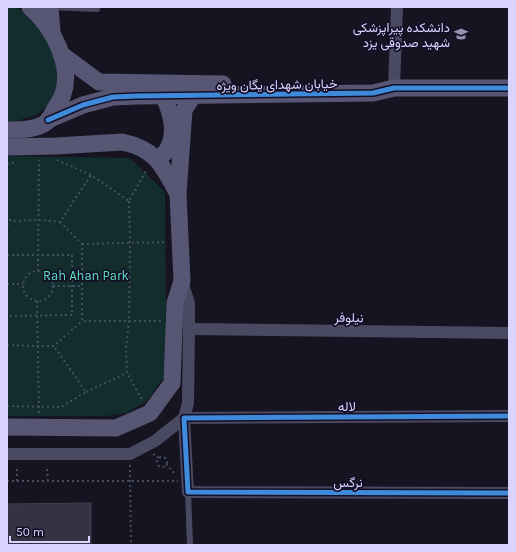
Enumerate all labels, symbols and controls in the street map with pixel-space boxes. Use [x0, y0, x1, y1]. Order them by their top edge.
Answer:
place label: دانشکده پیراپزشکی شهید صدوقی یزد [353, 20, 450, 51]
school or university icon: دانشکده پیراپزشکی شهید صدوقی یزد [453, 26, 469, 42]
street label: خیابان شهدای یگان ویژه [216, 76, 338, 94]
park label: Rah Ahan Park [43, 268, 129, 283]
street label: نیلوفر [333, 310, 364, 326]
street label: لاله [338, 399, 356, 414]
street label: نرگس [333, 475, 363, 491]
scale bar [10, 518, 89, 544]
text: 50 m [16, 525, 44, 539]

